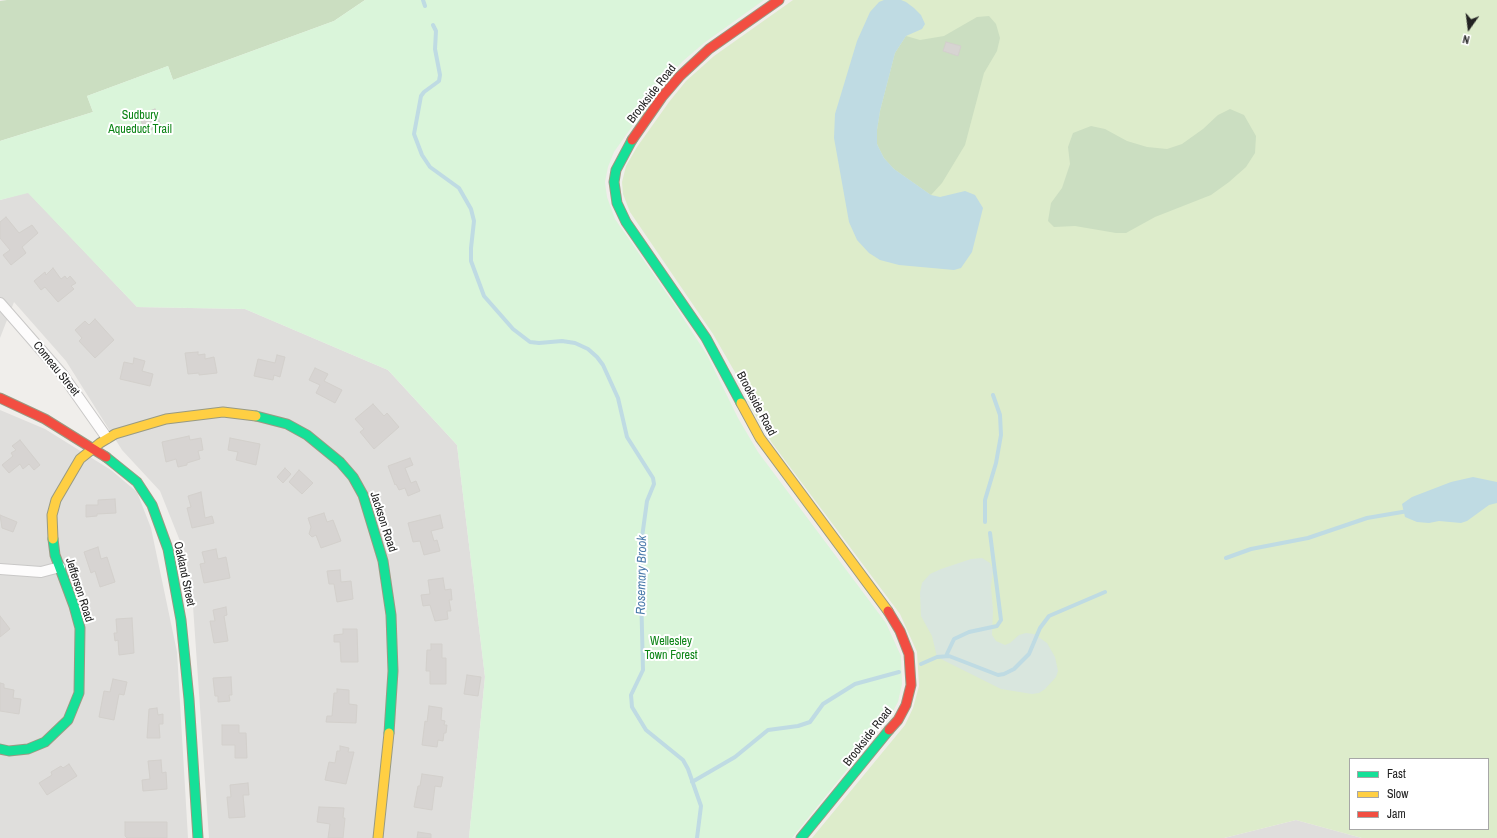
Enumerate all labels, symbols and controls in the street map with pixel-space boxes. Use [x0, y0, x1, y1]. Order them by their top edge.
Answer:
north arrow [1449, 8, 1489, 48]
text: N [1461, 32, 1471, 47]
street label: Brookside Road [625, 62, 679, 126]
park label: Sudbury Aqueduct Trail [108, 109, 172, 137]
street label: Comeau Street [30, 339, 82, 399]
street label: Brookside Road [733, 369, 779, 439]
street label: Jackson Road [367, 490, 399, 554]
water label: Rosemary Brook [634, 535, 650, 615]
street label: Oakland Street [170, 540, 198, 608]
street label: Jefferson Road [62, 556, 96, 624]
park label: Wellesley Town Forest [644, 635, 698, 663]
street label: Brookside Road [841, 705, 895, 769]
legend [1349, 758, 1489, 830]
text: Fast [1387, 766, 1406, 782]
text: Slow [1387, 786, 1408, 802]
text: Jam [1387, 806, 1406, 822]

